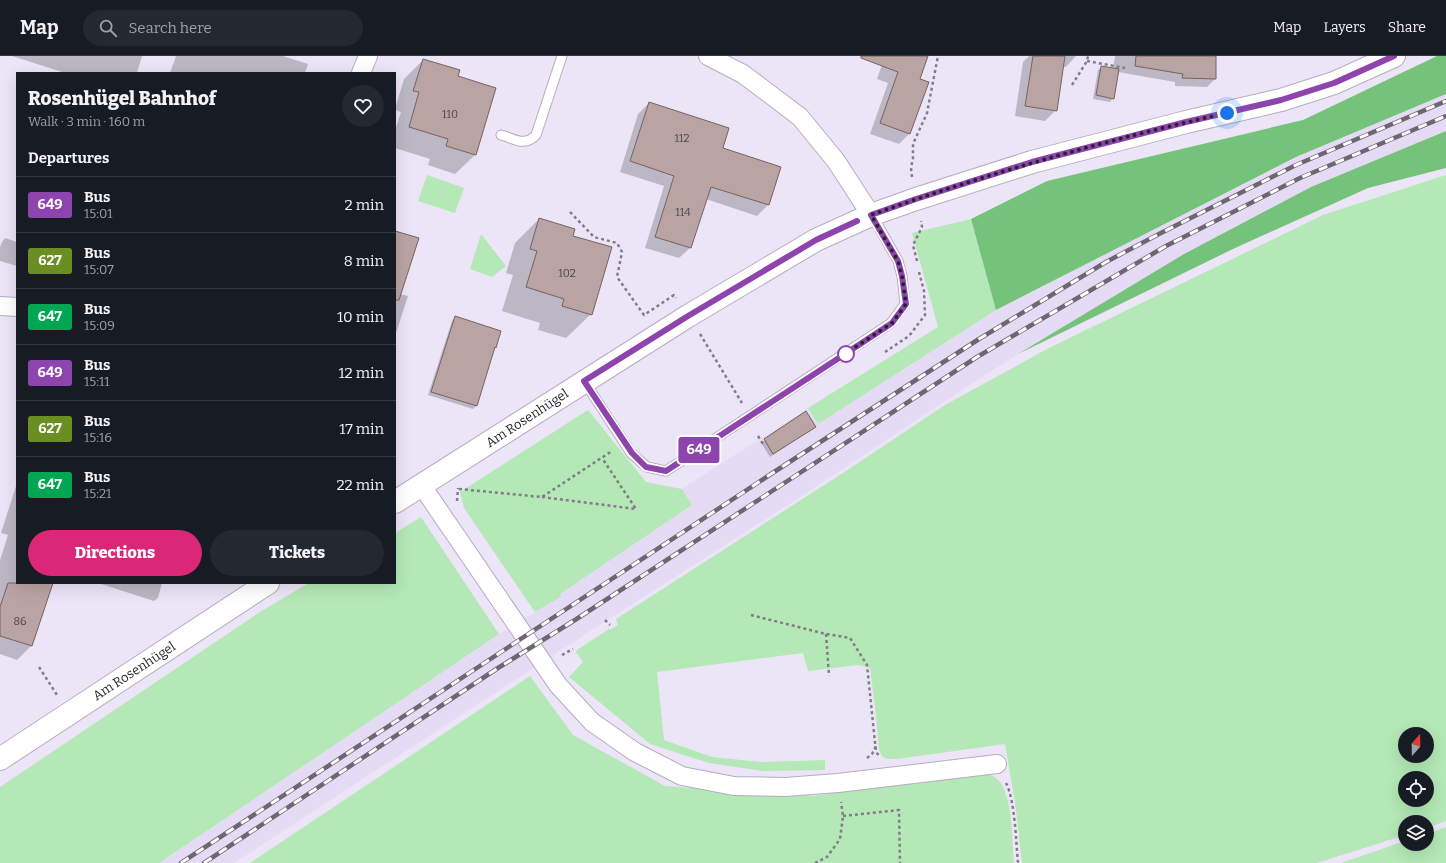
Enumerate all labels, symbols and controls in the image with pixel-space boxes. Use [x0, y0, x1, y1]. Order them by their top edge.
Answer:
search box [83, 10, 363, 46]
text: Map [20, 16, 59, 39]
icon: search [97, 17, 119, 39]
text: Search here [129, 19, 212, 37]
text: Map [1273, 19, 1301, 36]
text: Layers [1323, 19, 1366, 36]
text: Share [1388, 19, 1426, 36]
button: heart [342, 85, 384, 127]
text: Rosenhügel Bahnhof [28, 87, 216, 110]
your location [1217, 103, 1237, 123]
house number: 110 [442, 108, 458, 121]
text: Walk · 3 min · 160 m [28, 114, 145, 129]
house number: 112 [675, 132, 689, 145]
text: Departures [28, 149, 109, 167]
text: Bus [84, 188, 110, 206]
text: 649 [37, 196, 63, 213]
text: 2 min [345, 196, 384, 214]
text: 15:01 [84, 206, 113, 221]
house number: 114 [675, 206, 691, 219]
text: Bus [84, 244, 110, 262]
text: 627 [38, 252, 62, 269]
text: 8 min [344, 252, 384, 270]
text: 15:07 [84, 262, 114, 277]
house number: 102 [558, 267, 576, 280]
text: Bus [84, 300, 110, 318]
text: 647 [38, 308, 62, 325]
text: 10 min [337, 308, 384, 326]
text: 15:09 [84, 318, 115, 333]
unlabelled marker [837, 345, 855, 363]
text: Bus [84, 356, 110, 374]
text: 649 [37, 364, 63, 381]
text: 12 min [338, 364, 384, 382]
text: 15:11 [84, 374, 110, 389]
street label: Am Rosenhügel [483, 386, 571, 450]
text: Bus [84, 412, 110, 430]
text: 627 [38, 420, 62, 437]
text: 17 min [339, 420, 384, 438]
text: 15:16 [84, 430, 112, 445]
line badge: 649 [676, 437, 722, 463]
text: 649 [686, 441, 712, 458]
text: Bus [84, 468, 110, 486]
text: 647 [38, 476, 62, 493]
text: 22 min [336, 476, 384, 494]
text: 15:21 [84, 486, 111, 501]
button: Directions [28, 530, 202, 576]
button: Tickets [210, 530, 384, 576]
house number: 86 [13, 615, 27, 628]
street label: Am Rosenhügel [90, 639, 178, 703]
north arrow [1398, 727, 1434, 763]
map controls [1398, 727, 1434, 851]
button: locate [1398, 771, 1434, 807]
button: layers [1398, 815, 1434, 851]

